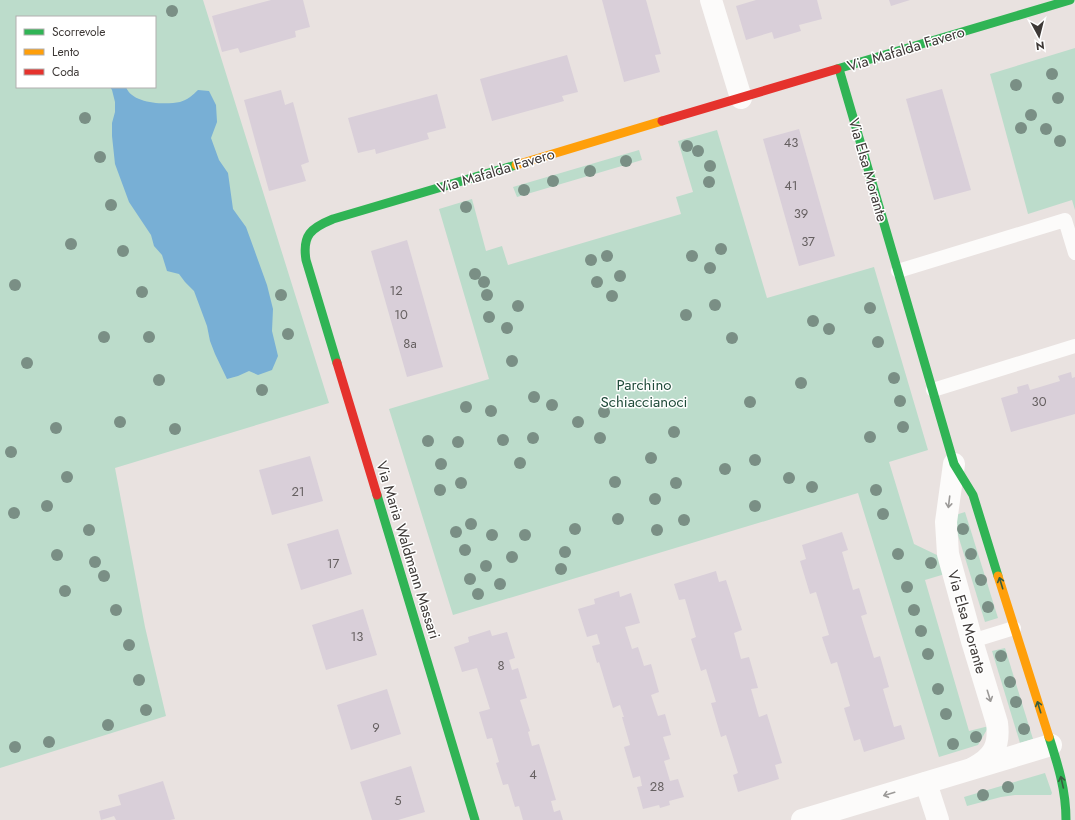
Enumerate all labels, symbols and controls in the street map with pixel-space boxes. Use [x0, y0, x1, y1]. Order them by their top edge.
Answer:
legend [16, 16, 156, 88]
north arrow [1019, 16, 1059, 56]
street label: Via Mafalda Favero [845, 21, 967, 77]
text: Scorrevole [52, 23, 106, 41]
text: N [1035, 37, 1046, 54]
text: Lento [52, 43, 80, 61]
text: Coda [52, 63, 80, 81]
street label: Via Elsa Morante [843, 116, 893, 225]
house number: 43 [784, 133, 798, 152]
street label: Via Mafalda Favero [435, 143, 557, 199]
house number: 41 [784, 176, 798, 195]
house number: 39 [794, 204, 808, 223]
house number: 37 [801, 232, 815, 251]
house number: 12 [389, 281, 403, 300]
house number: 10 [394, 305, 408, 324]
house number: 8a [403, 334, 417, 353]
park label: Parchino Schiaccianoci [601, 374, 687, 413]
house number: 30 [1032, 392, 1047, 411]
street label: Via Maria Waldmann Massari [370, 458, 446, 642]
house number: 21 [291, 482, 305, 501]
one-way arrow [945, 495, 953, 508]
house number: 17 [327, 554, 340, 573]
street label: Via Elsa Morante [942, 568, 992, 677]
one-way arrow [996, 578, 1004, 590]
house number: 13 [351, 627, 363, 646]
house number: 8 [497, 656, 505, 675]
one-way arrow [986, 689, 993, 702]
one-way arrow [1035, 701, 1042, 714]
house number: 9 [372, 718, 380, 737]
house number: 4 [529, 765, 537, 784]
one-way arrow [1058, 775, 1065, 788]
house number: 28 [650, 777, 664, 796]
house number: 5 [394, 791, 402, 810]
one-way arrow [882, 791, 895, 798]

